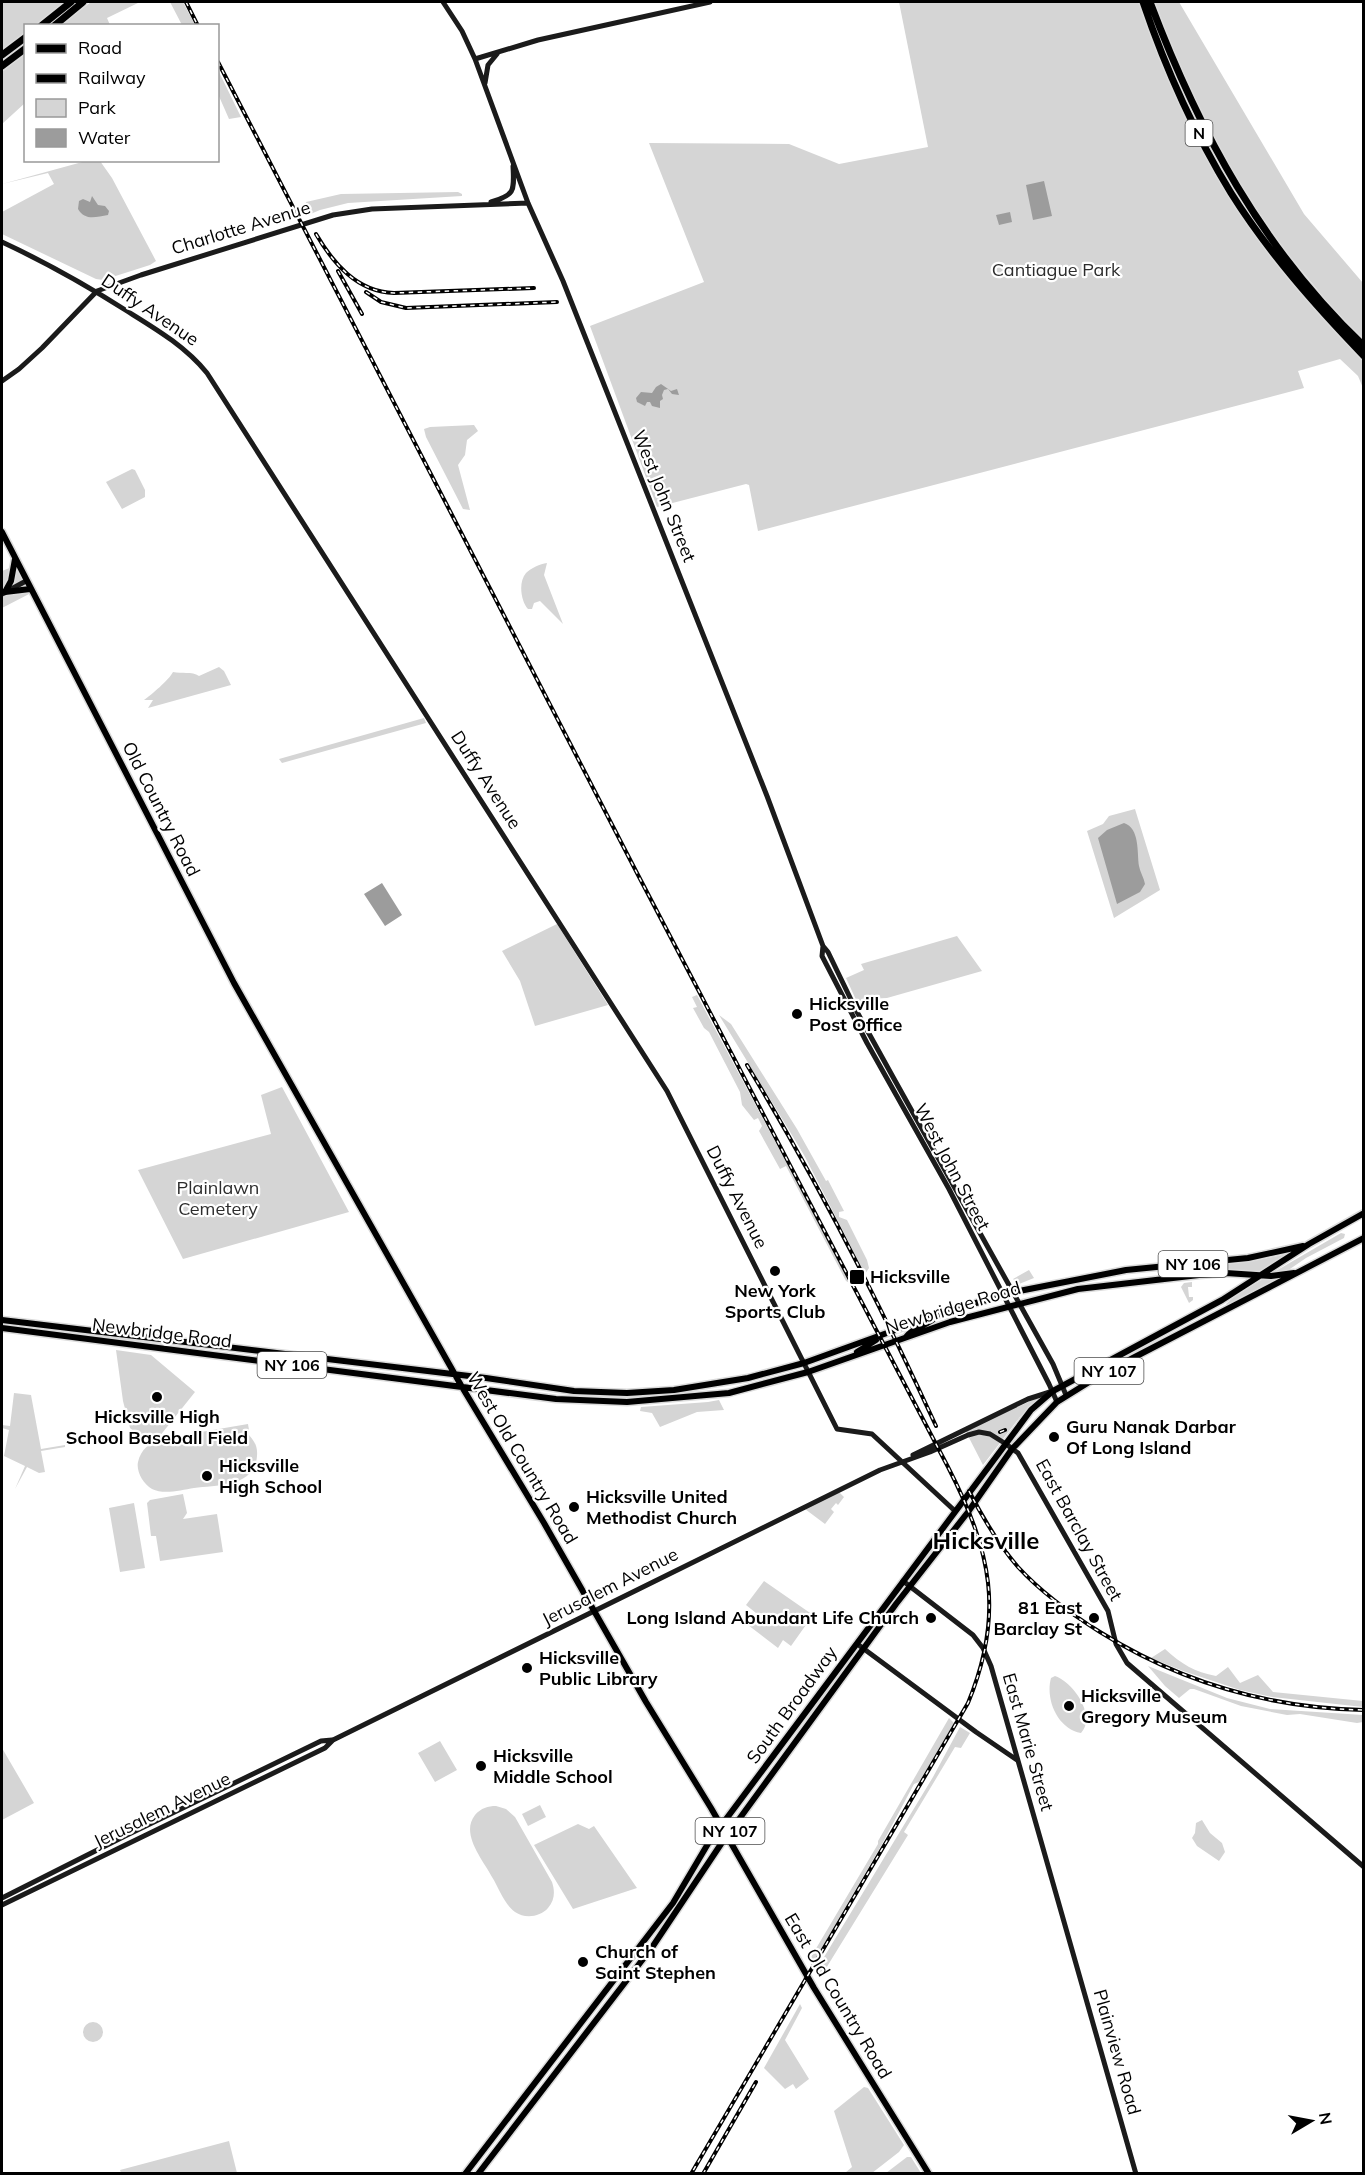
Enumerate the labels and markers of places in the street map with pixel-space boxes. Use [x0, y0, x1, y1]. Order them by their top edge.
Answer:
place label: Hicksville Post Office [809, 992, 902, 1036]
marker: Hicksville Post Office [790, 1007, 804, 1021]
marker: New York Sports Club [768, 1264, 782, 1278]
place label: Hicksville [870, 1265, 950, 1288]
marker: Hicksville [848, 1268, 866, 1286]
place label: New York Sports Club [725, 1279, 825, 1323]
marker: Hicksville High School Baseball Field [150, 1390, 164, 1404]
place label: Hicksville High School Baseball Field [66, 1405, 248, 1449]
place label: Guru Nanak Darbar Of Long Island [1066, 1415, 1237, 1459]
marker: Guru Nanak Darbar Of Long Island [1047, 1430, 1061, 1444]
place label: Hicksville High School [219, 1454, 322, 1498]
marker: Hicksville High School [200, 1469, 214, 1483]
place label: Hicksville United Methodist Church [586, 1485, 737, 1529]
marker: Hicksville United Methodist Church [567, 1500, 581, 1514]
place label: 81 East Barclay St [994, 1596, 1082, 1640]
place label: Long Island Abundant Life Church [627, 1606, 919, 1629]
marker: Long Island Abundant Life Church [924, 1611, 938, 1625]
marker: 81 East Barclay St [1087, 1611, 1101, 1625]
place label: Hicksville Public Library [539, 1646, 658, 1690]
marker: Hicksville Public Library [520, 1661, 534, 1675]
place label: Hicksville Gregory Museum [1081, 1684, 1227, 1728]
marker: Hicksville Gregory Museum [1062, 1699, 1076, 1713]
place label: Hicksville Middle School [493, 1744, 613, 1788]
marker: Hicksville Middle School [474, 1759, 488, 1773]
place label: Church of Saint Stephen [595, 1940, 716, 1984]
marker: Church of Saint Stephen [576, 1955, 590, 1969]

